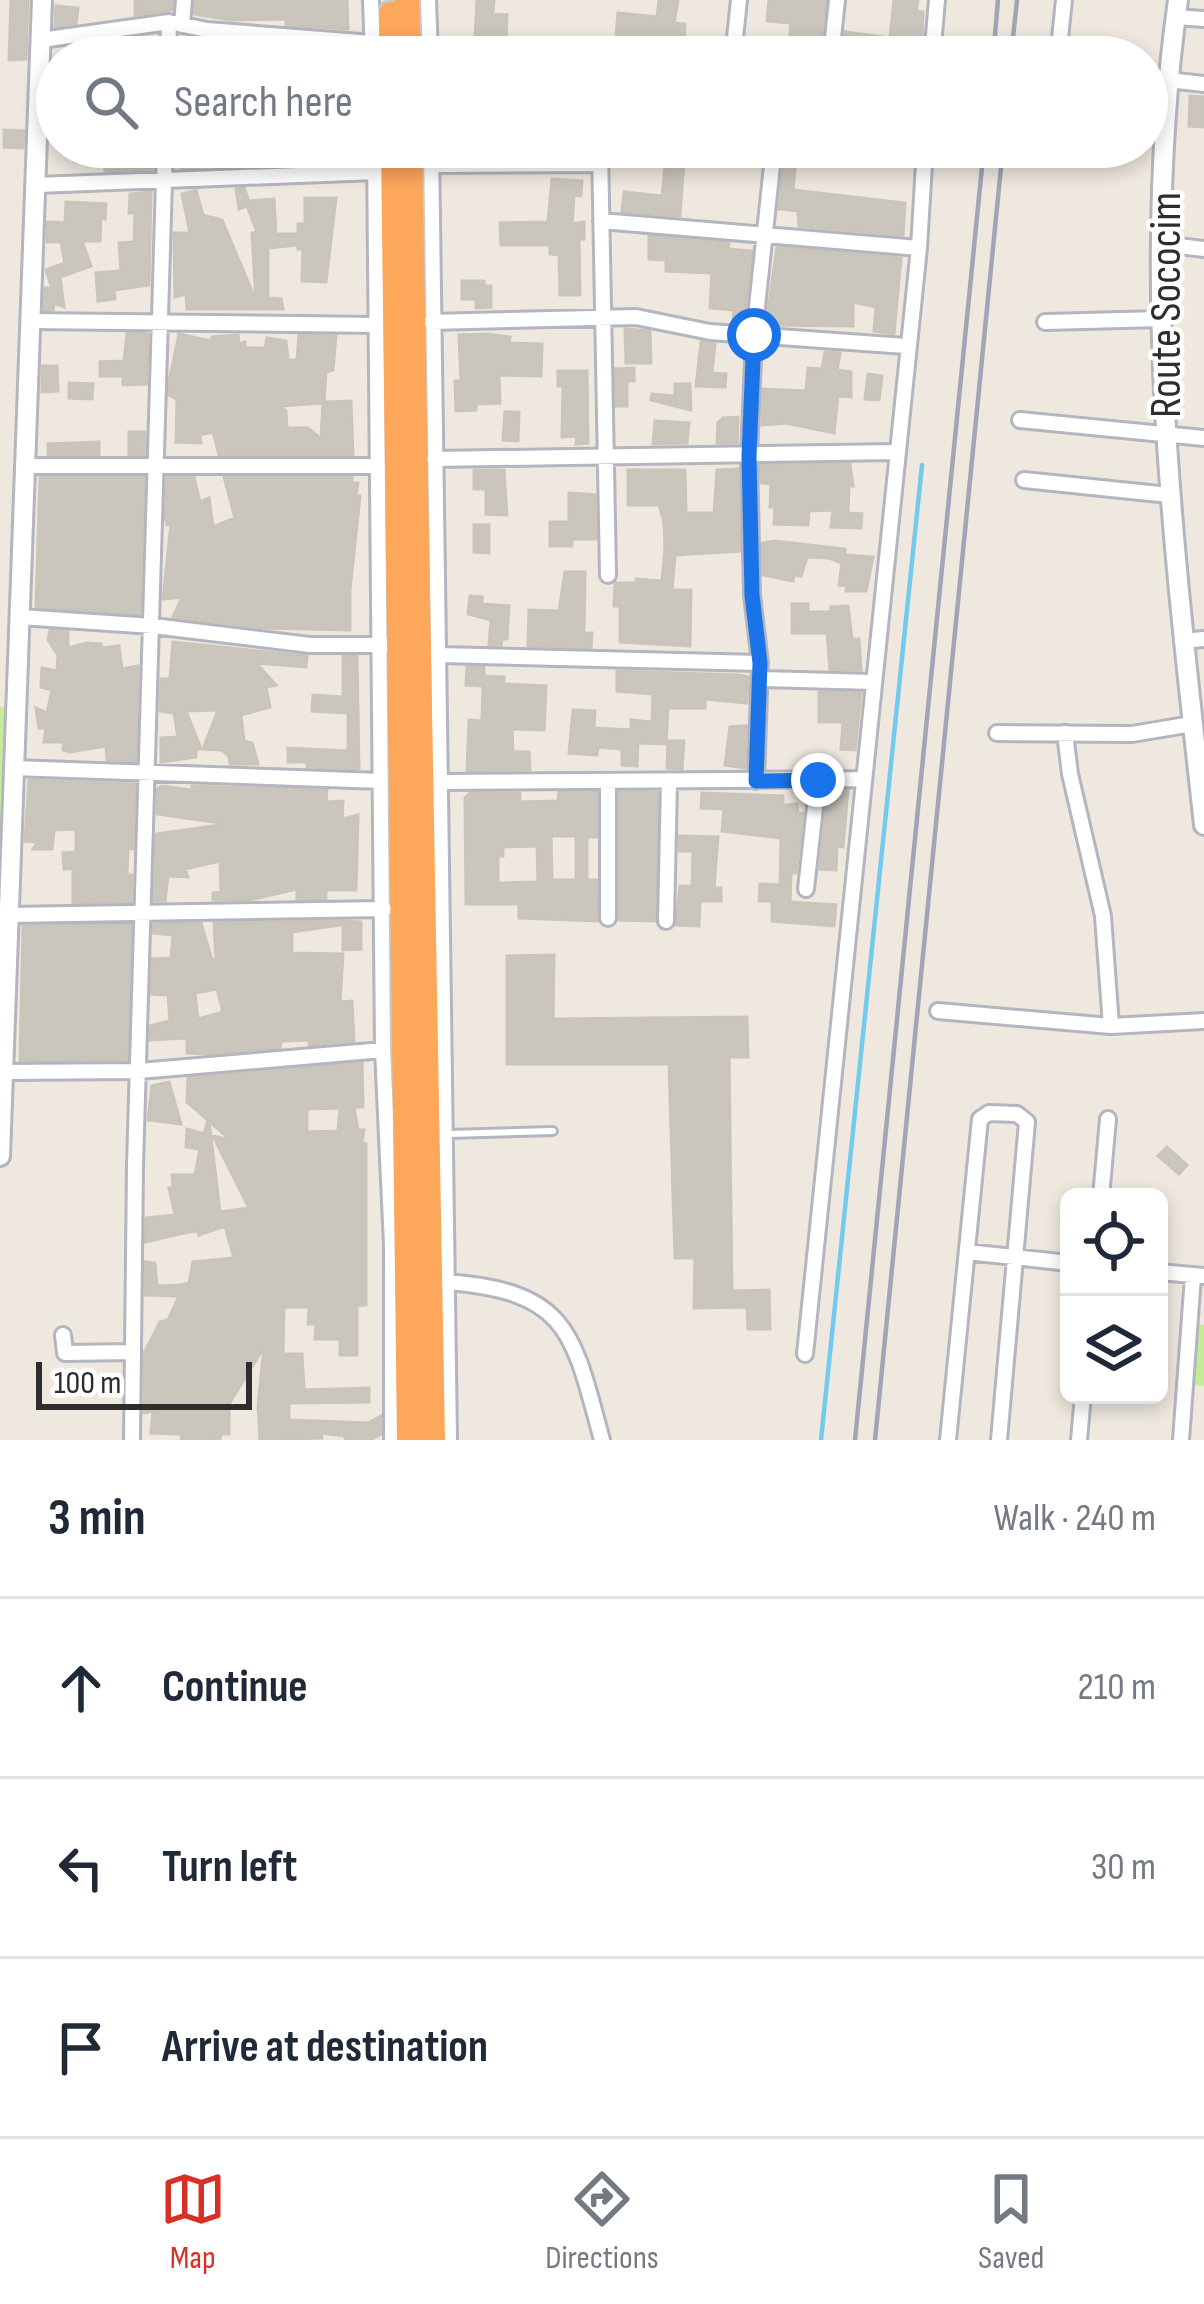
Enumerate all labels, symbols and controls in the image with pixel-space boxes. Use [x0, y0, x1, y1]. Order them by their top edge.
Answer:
search box [36, 36, 1168, 168]
icon: search [78, 69, 144, 135]
text: Search here [174, 75, 353, 130]
street label: Route Sococim [1139, 192, 1194, 418]
route start [727, 308, 781, 362]
route end [791, 753, 845, 807]
map controls [1060, 1188, 1168, 1404]
button: locate [1060, 1188, 1168, 1296]
button: layers [1060, 1296, 1168, 1404]
scale bar [36, 1356, 252, 1409]
text: 100 m [54, 1363, 121, 1403]
text: 3 min [48, 1488, 146, 1549]
text: Walk · 240 m [994, 1495, 1156, 1542]
icon: ahead [48, 1655, 114, 1721]
text: Continue [162, 1660, 308, 1715]
text: 210 m [1078, 1664, 1156, 1711]
icon: left [48, 1835, 114, 1901]
text: Turn left [162, 1840, 297, 1895]
text: 30 m [1091, 1844, 1156, 1891]
icon: arrive [48, 2015, 114, 2081]
text: Arrive at destination [162, 2020, 488, 2075]
tab: Map [160, 2166, 226, 2278]
tab: Directions [545, 2166, 659, 2278]
tab: Saved [978, 2166, 1044, 2278]

